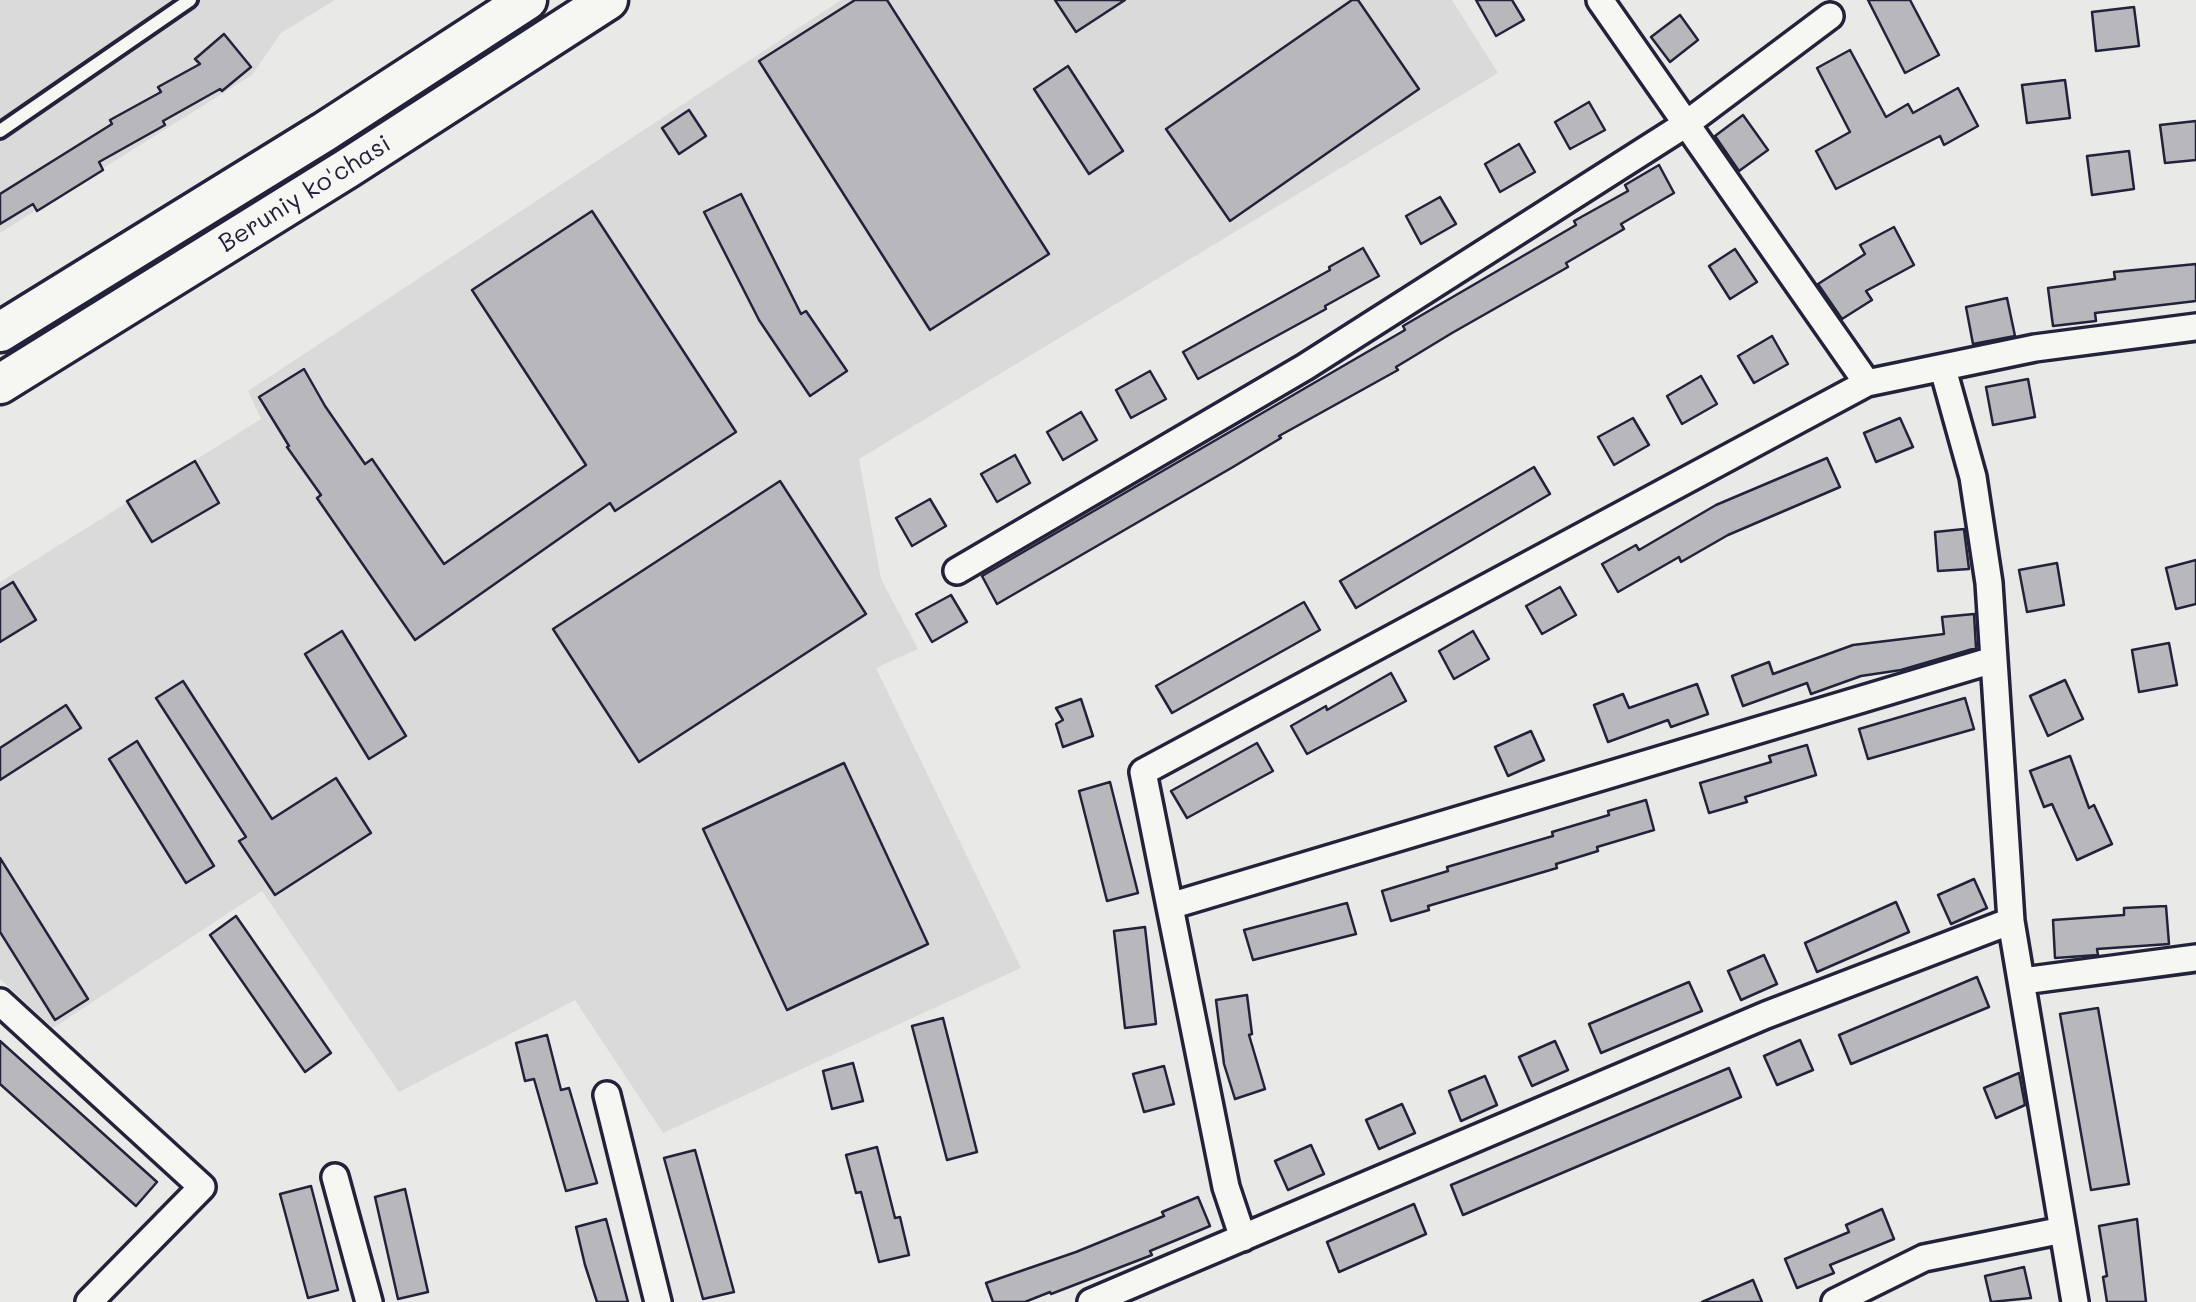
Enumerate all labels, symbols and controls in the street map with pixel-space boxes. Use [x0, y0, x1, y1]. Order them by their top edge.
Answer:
street label: Beruniy ko'chasi [213, 129, 397, 259]

